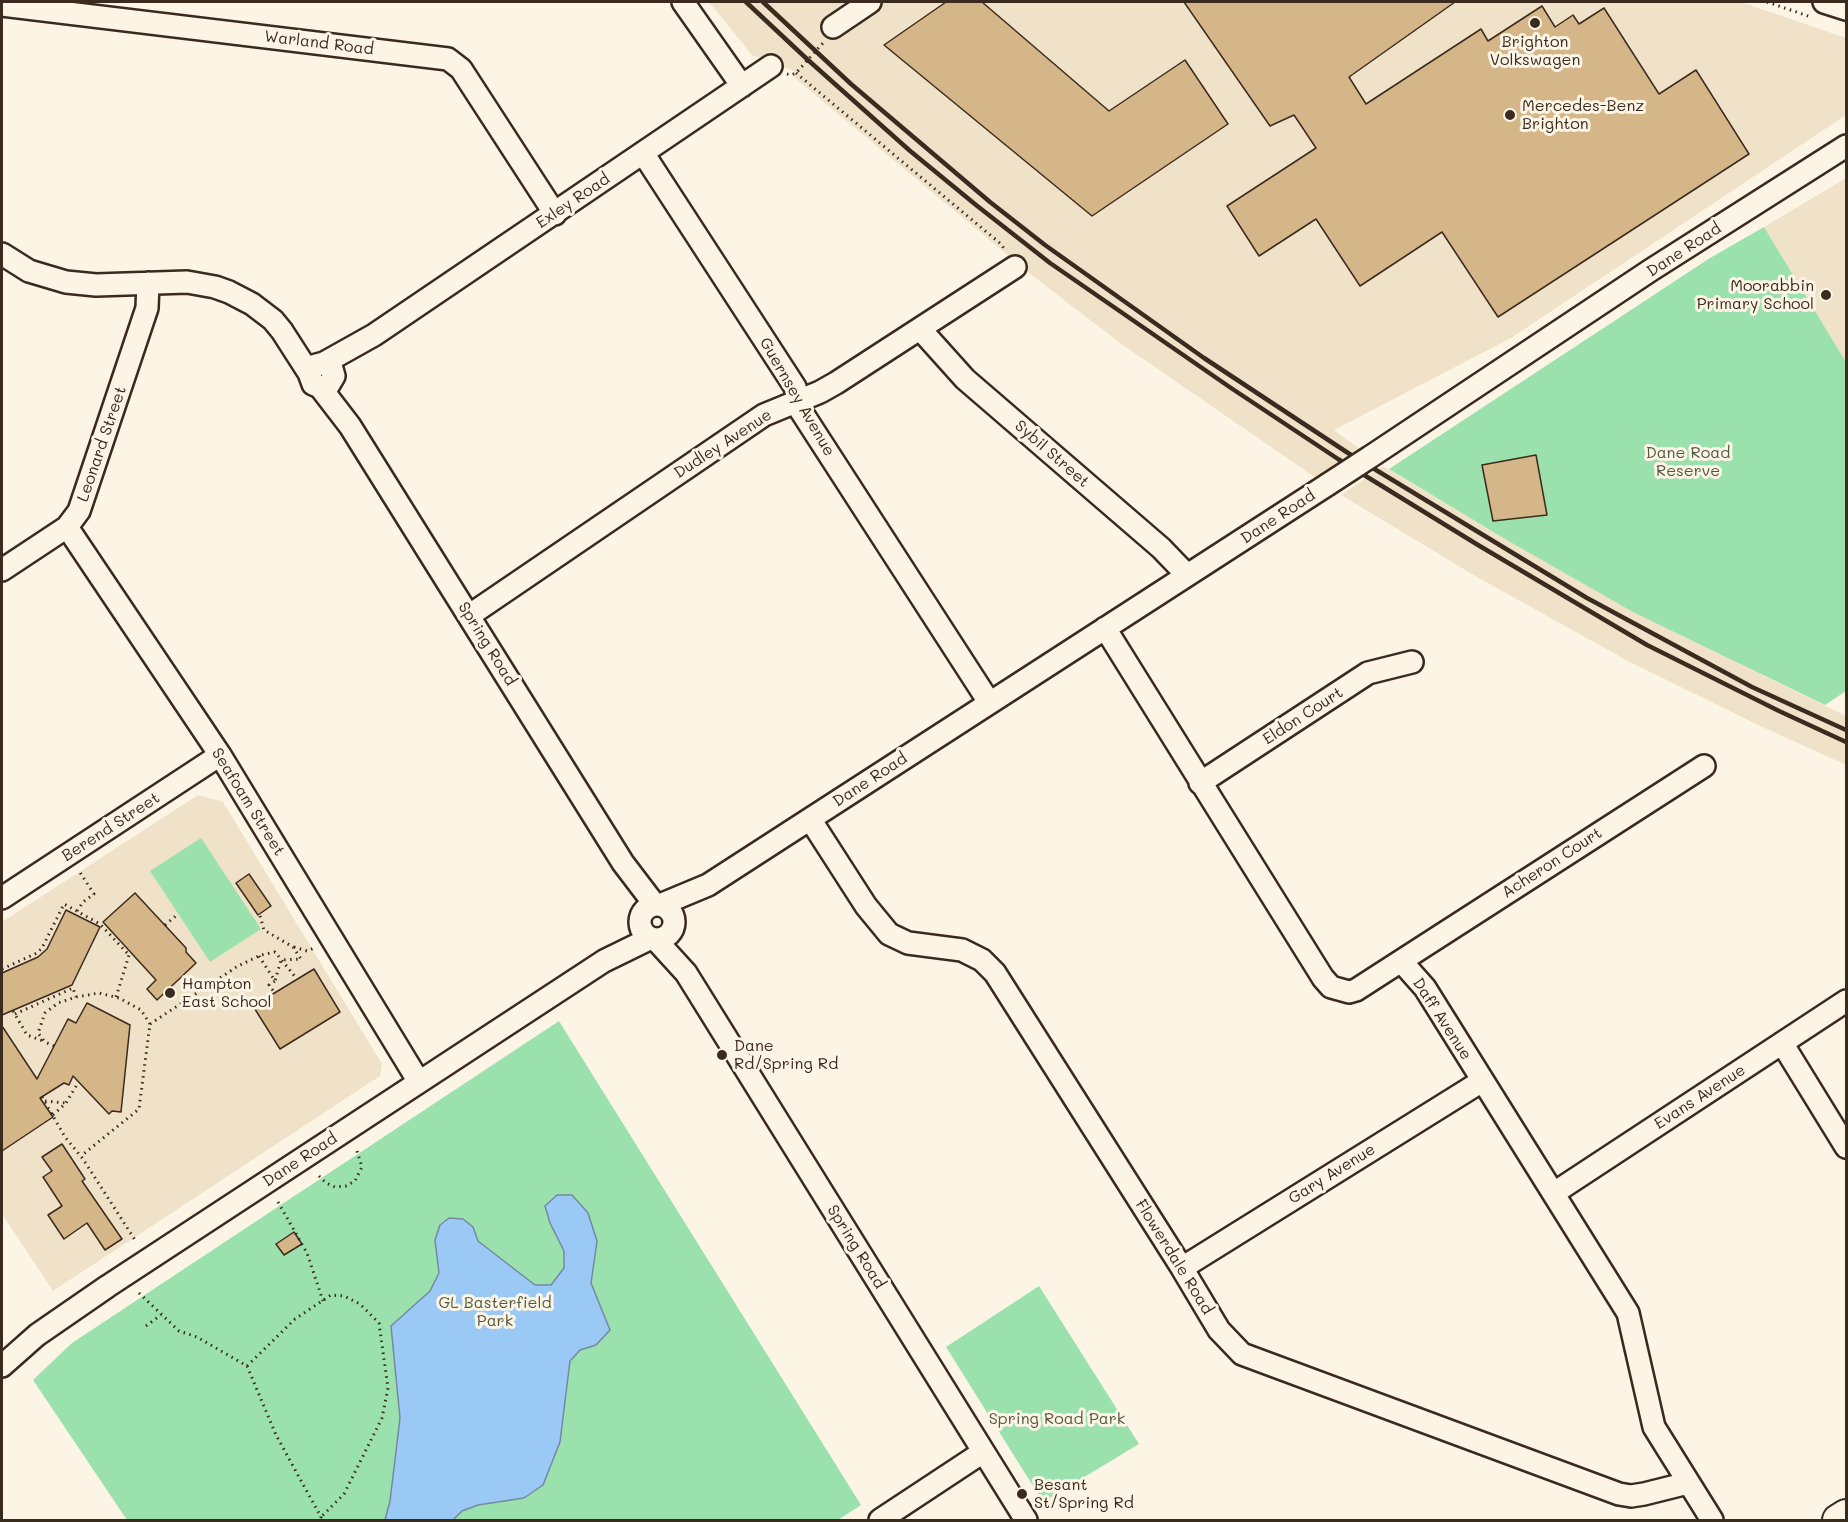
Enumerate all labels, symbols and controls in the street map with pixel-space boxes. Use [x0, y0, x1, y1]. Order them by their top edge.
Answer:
marker: Brighton Volkswagen [1528, 16, 1542, 30]
street label: Warland Road [263, 27, 375, 59]
place label: Brighton Volkswagen [1490, 32, 1580, 70]
place label: Mercedes-Benz Brighton [1522, 96, 1644, 134]
marker: Mercedes-Benz Brighton [1503, 108, 1517, 122]
street label: Exley Road [533, 169, 613, 233]
street label: Dane Road [1643, 219, 1725, 281]
place label: Moorabbin Primary School [1697, 276, 1814, 314]
marker: Moorabbin Primary School [1819, 288, 1833, 302]
street label: Guernsey Avenue [755, 334, 839, 460]
street label: Leonard Street [73, 384, 131, 504]
street label: Dudley Avenue [671, 405, 775, 483]
street label: Sybil Street [1011, 416, 1093, 492]
park label: Dane Road Reserve [1646, 443, 1730, 481]
street label: Dane Road [1237, 486, 1319, 548]
street label: Spring Road [454, 599, 520, 689]
street label: Eldon Court [1259, 683, 1347, 749]
street label: Seafoam Street [207, 745, 289, 859]
street label: Dane Road [829, 749, 911, 811]
street label: Berend Street [58, 788, 164, 866]
street label: Acheron Court [1498, 823, 1606, 903]
place label: Hampton East School [182, 974, 272, 1012]
street label: Daff Avenue [1408, 974, 1476, 1064]
marker: Hampton East School [163, 986, 177, 1000]
place label: Dane Rd/Spring Rd [734, 1036, 838, 1074]
marker: Dane Rd/Spring Rd [715, 1048, 729, 1062]
street label: Evans Avenue [1651, 1060, 1749, 1134]
street label: Dane Road [259, 1129, 341, 1191]
street label: Gary Avenue [1285, 1140, 1379, 1208]
street label: Flowerdale Road [1131, 1196, 1217, 1318]
street label: Spring Road [823, 1202, 889, 1292]
park label: GL Basterfield Park [438, 1293, 552, 1331]
park label: Spring Road Park [989, 1409, 1125, 1429]
place label: Besant St/Spring Rd [1034, 1475, 1134, 1513]
marker: Besant St/Spring Rd [1015, 1487, 1029, 1501]

